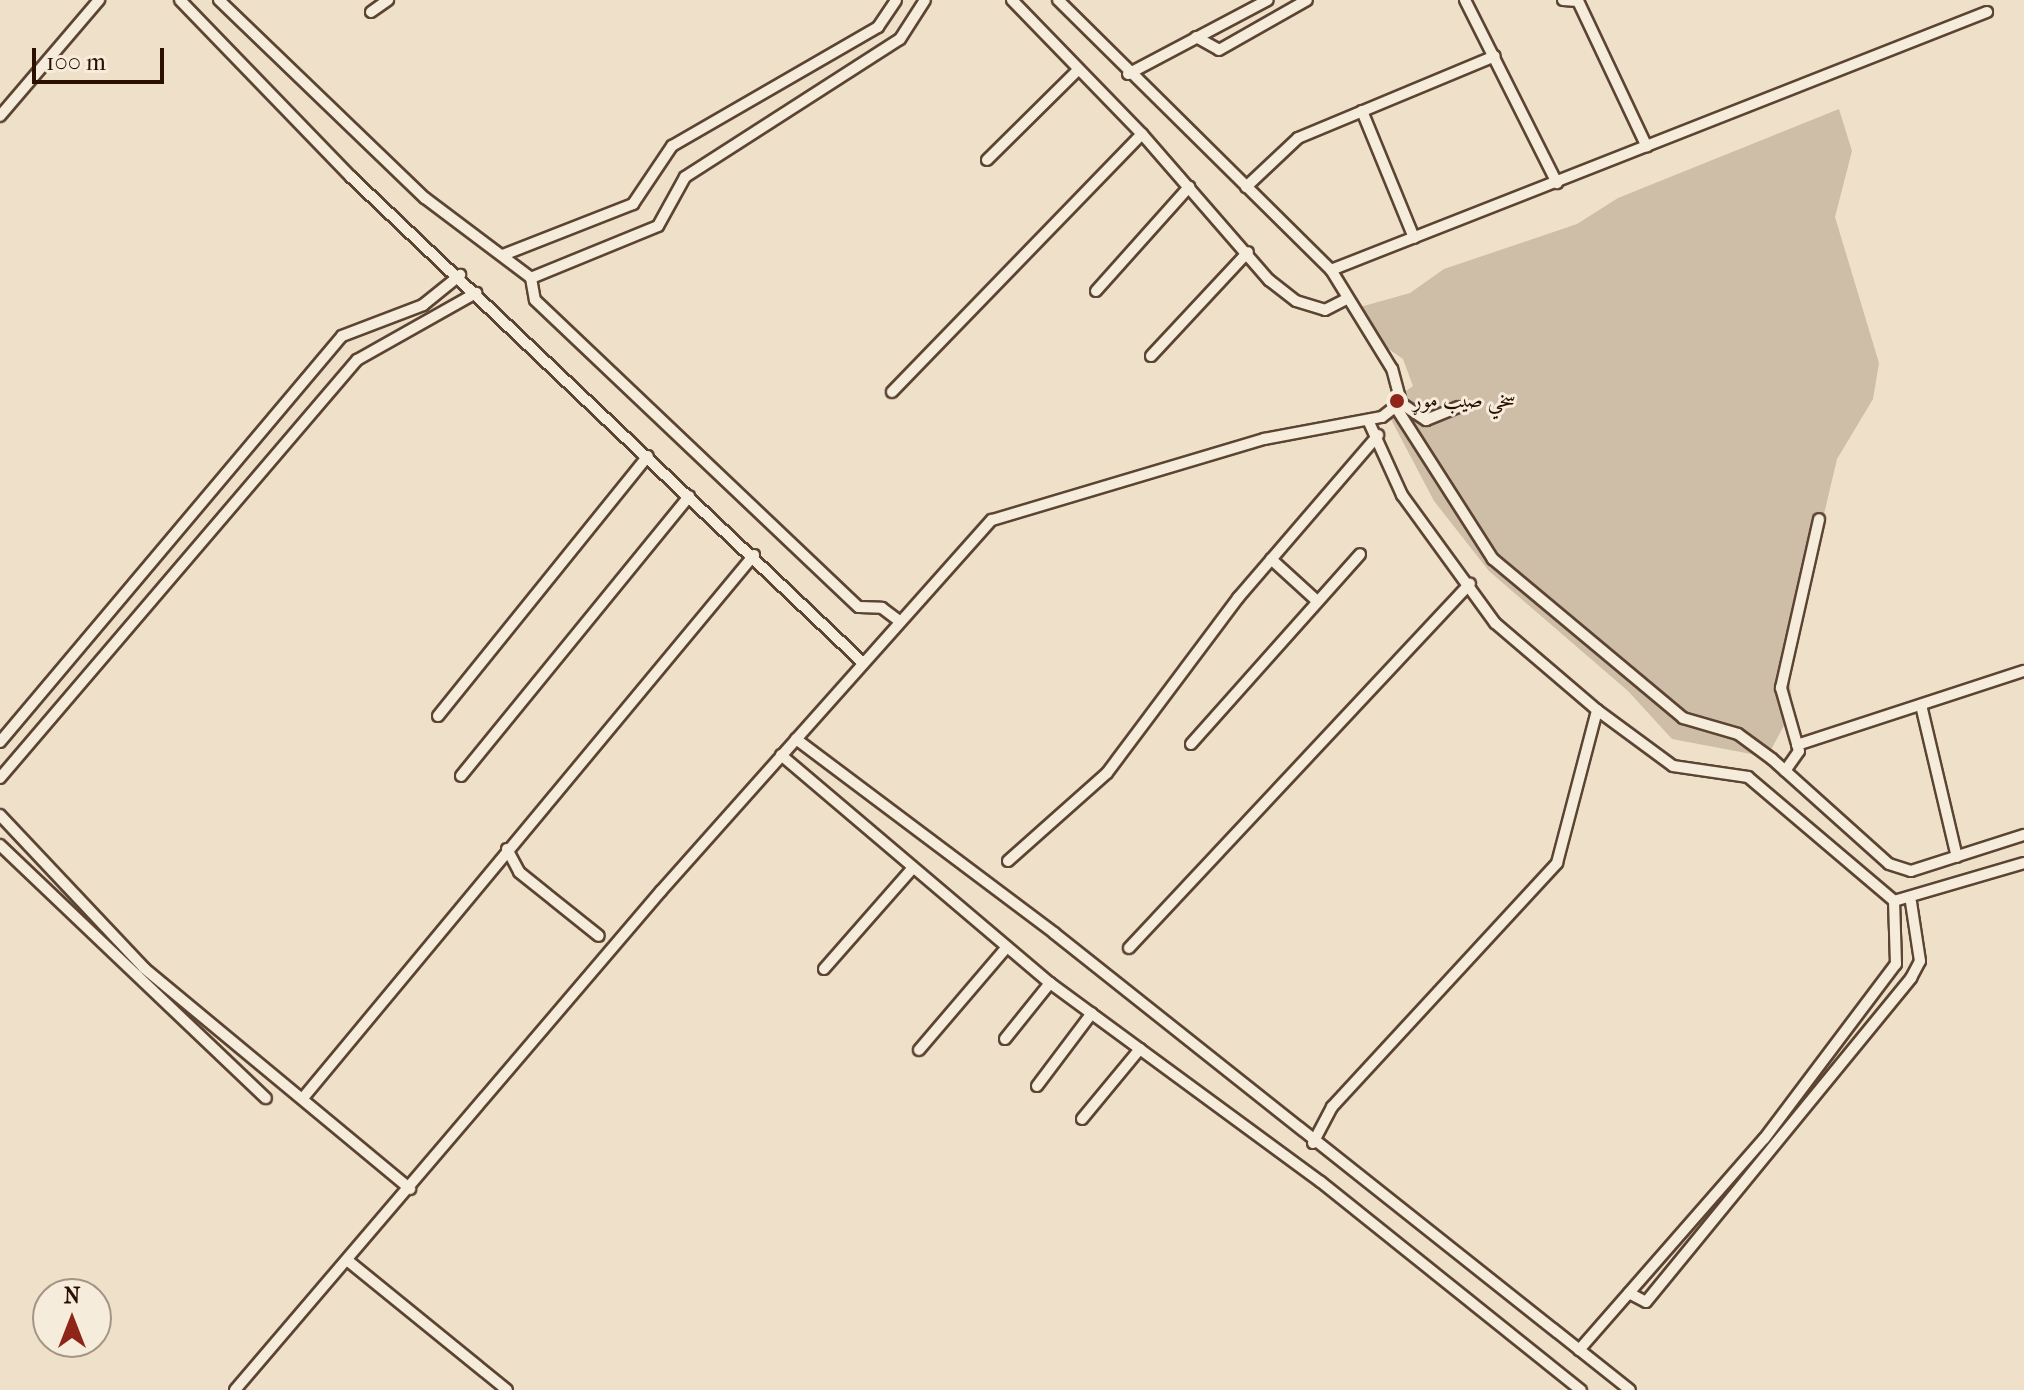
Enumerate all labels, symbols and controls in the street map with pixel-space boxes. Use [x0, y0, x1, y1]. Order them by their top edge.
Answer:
scale bar [36, 32, 168, 82]
text: 100 m [46, 48, 106, 76]
place label: سخي صیب موړ [1413, 388, 1516, 414]
marker: سخي صیب موړ [1388, 392, 1406, 410]
north arrow [32, 1278, 112, 1358]
text: N [64, 1283, 80, 1309]

